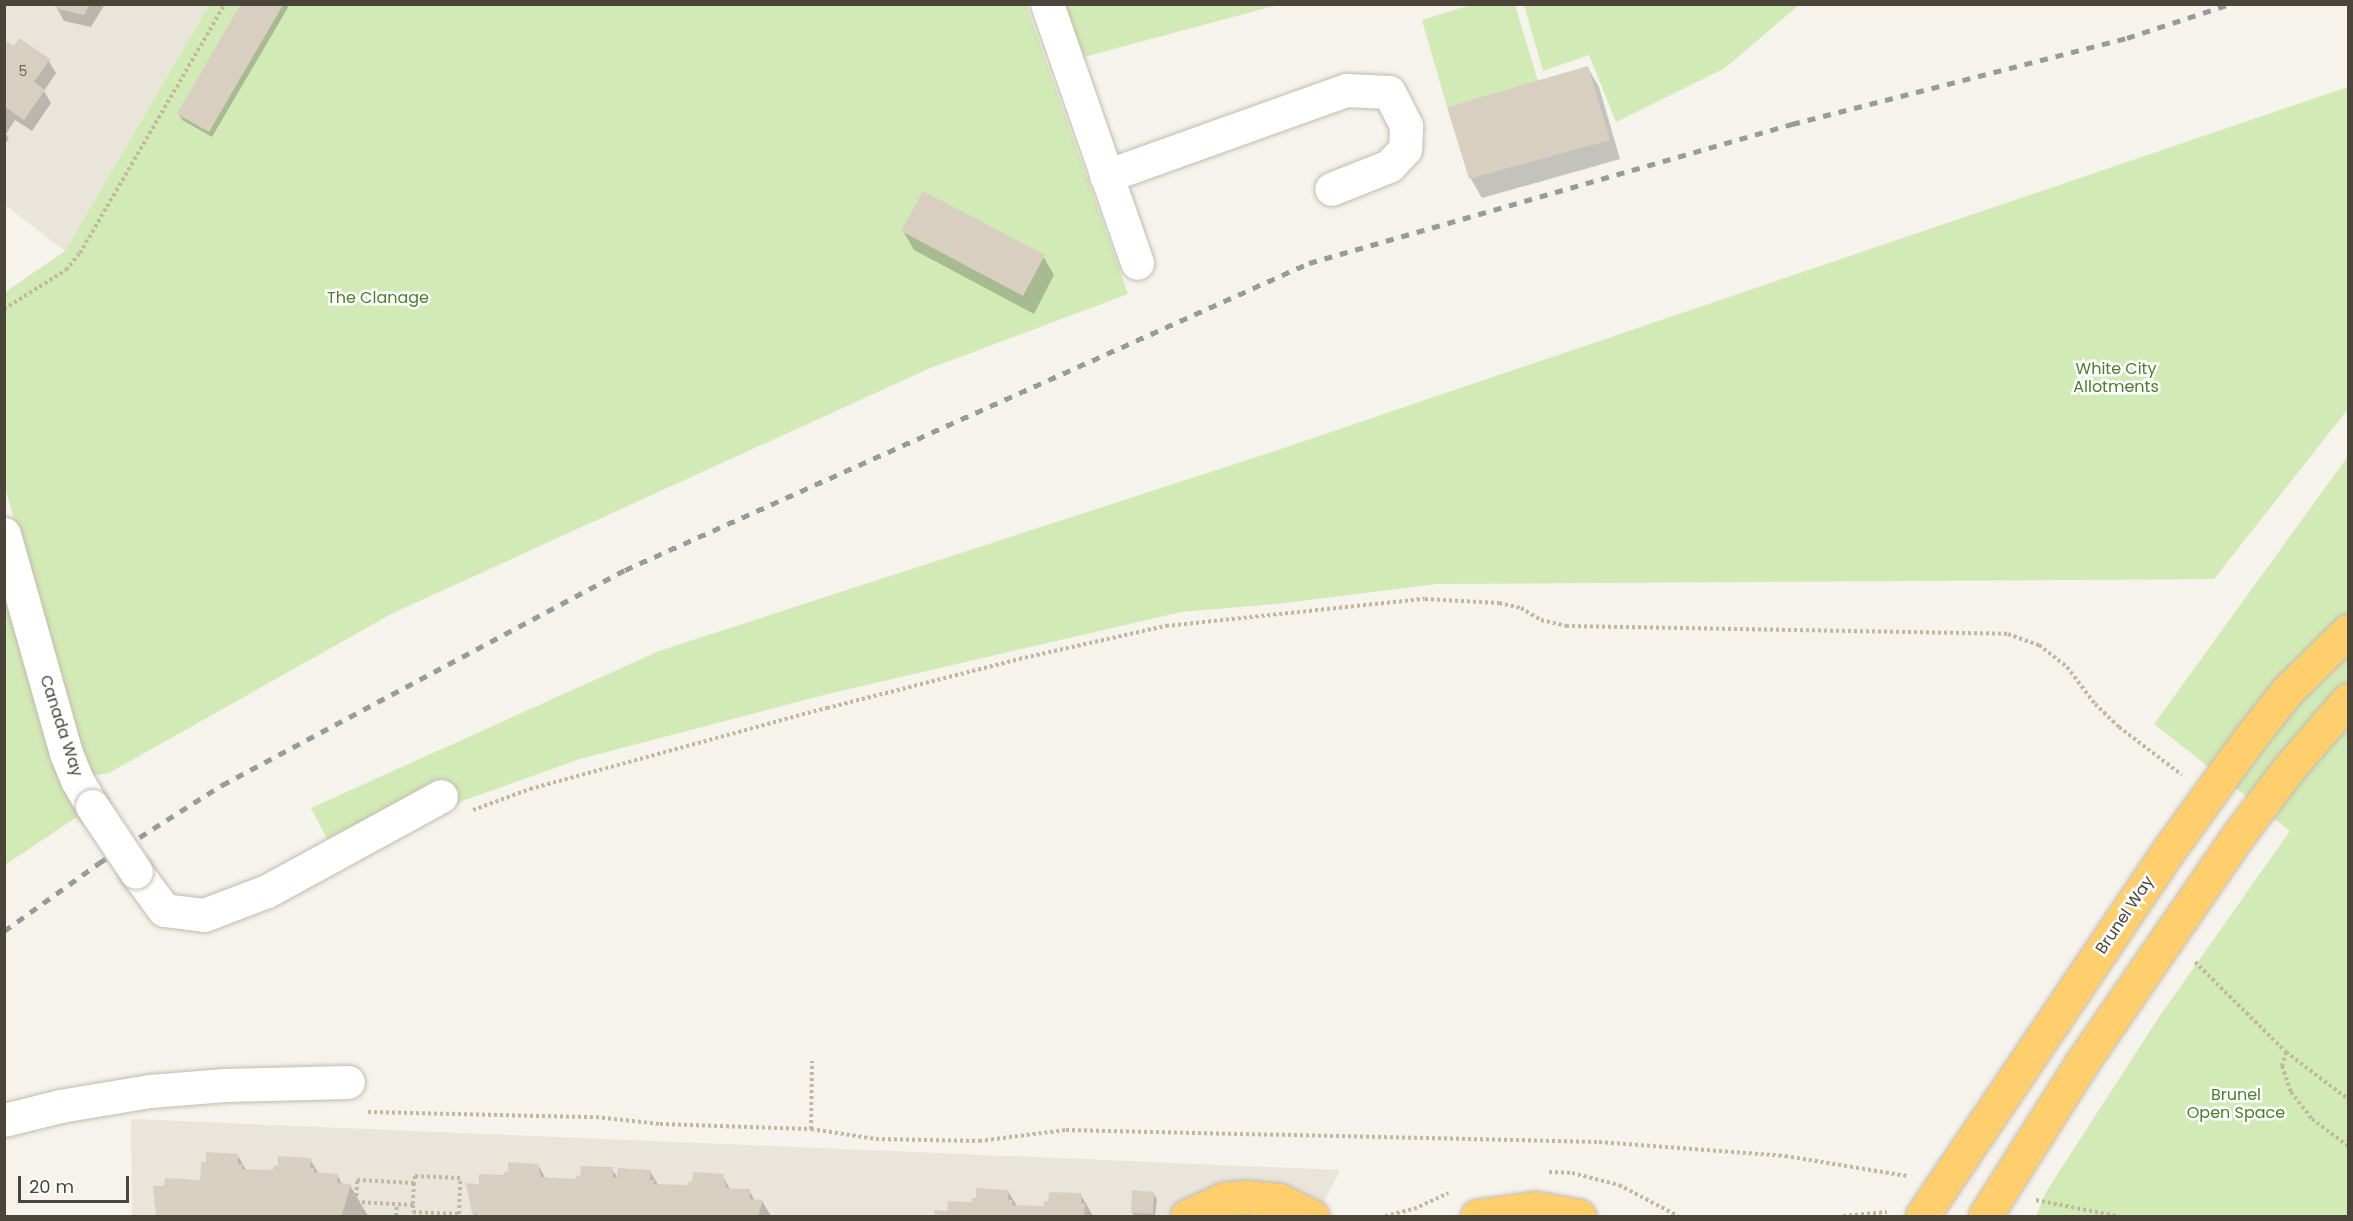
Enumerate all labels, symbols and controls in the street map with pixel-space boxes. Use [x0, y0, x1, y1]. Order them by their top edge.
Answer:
house number: 5 [19, 63, 27, 79]
park label: The Clanage [327, 288, 429, 308]
park label: White City Allotments [2073, 359, 2159, 397]
street label: Canada Way [36, 673, 86, 779]
street label: Brunel Way [2092, 872, 2158, 958]
park label: Brunel Open Space [2187, 1085, 2285, 1123]
scale bar [21, 1164, 132, 1202]
text: 20 m [29, 1174, 74, 1199]

